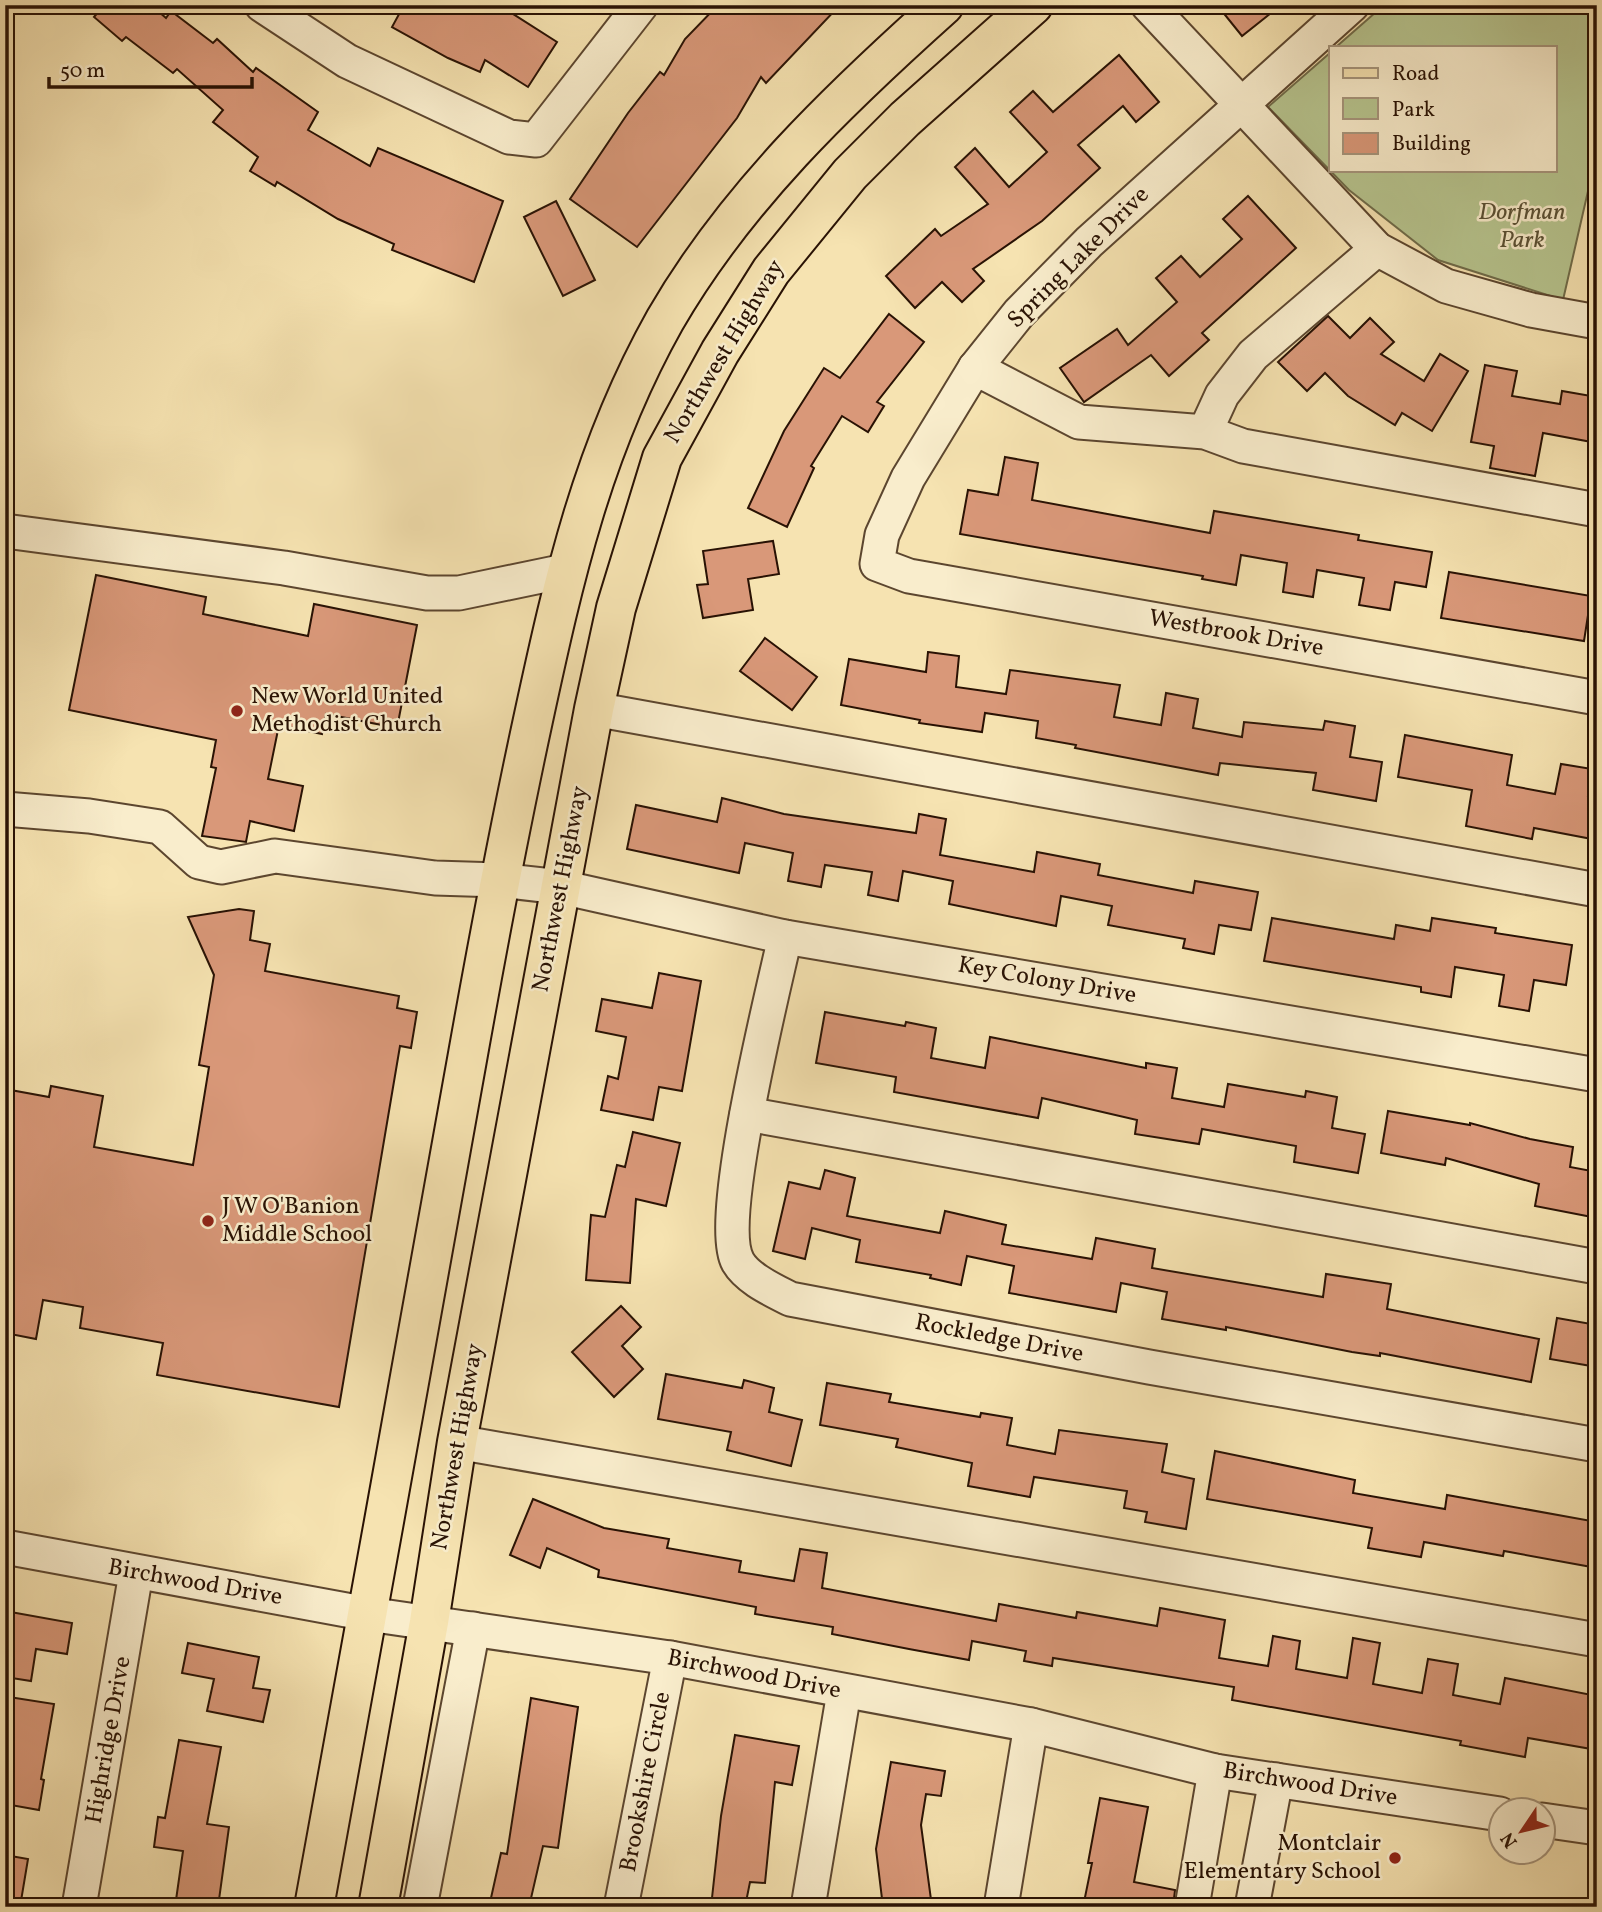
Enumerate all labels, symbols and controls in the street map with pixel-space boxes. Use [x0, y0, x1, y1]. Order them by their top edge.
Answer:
scale bar [49, 46, 252, 90]
legend [1329, 46, 1556, 172]
text: 50 m [60, 57, 105, 86]
text: Road [1392, 60, 1439, 89]
text: Park [1392, 96, 1435, 125]
text: Building [1392, 130, 1471, 159]
street label: Spring Lake Drive [1000, 179, 1158, 337]
park label: Dorfman Park [1479, 196, 1565, 258]
street label: Northwest Highway [657, 254, 793, 450]
street label: Westbrook Drive [1146, 602, 1326, 666]
place label: New World United Methodist Church [251, 680, 443, 742]
marker: New World United Methodist Church [229, 703, 245, 719]
street label: Northwest Highway [524, 783, 598, 995]
street label: Key Colony Drive [955, 949, 1139, 1013]
place label: J W O'Banion Middle School [222, 1190, 372, 1252]
marker: J W O'Banion Middle School [200, 1213, 216, 1229]
street label: Rockledge Drive [912, 1306, 1086, 1372]
street label: Northwest Highway [423, 1341, 493, 1553]
street label: Birchwood Drive [105, 1551, 285, 1615]
street label: Birchwood Drive [664, 1641, 844, 1709]
street label: Highridge Drive [78, 1653, 140, 1827]
street label: Brookshire Circle [612, 1689, 680, 1875]
street label: Birchwood Drive [1220, 1754, 1400, 1816]
north arrow [1486, 1797, 1556, 1867]
text: N [1495, 1826, 1524, 1853]
place label: Montclair Elementary School [1183, 1827, 1381, 1889]
marker: Montclair Elementary School [1387, 1850, 1403, 1866]

